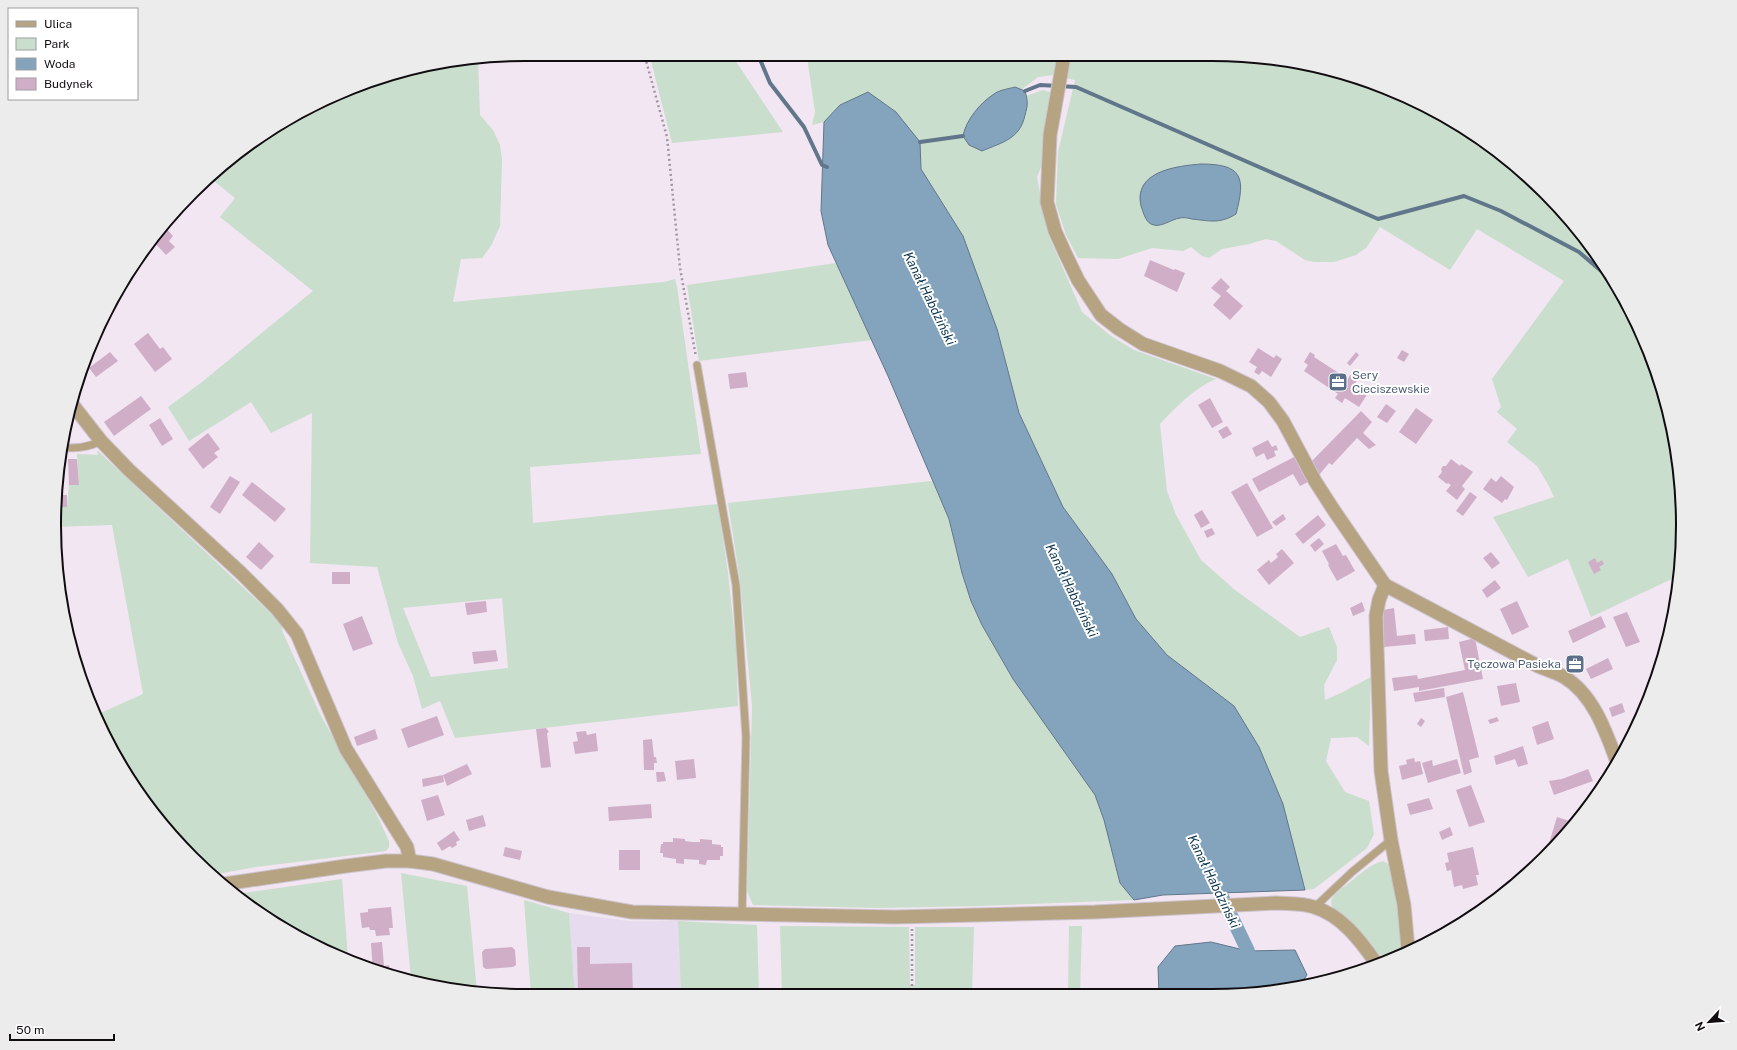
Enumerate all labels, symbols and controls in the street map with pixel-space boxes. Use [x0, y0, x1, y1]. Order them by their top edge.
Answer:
legend [8, 8, 138, 100]
text: Ulica [44, 17, 72, 31]
text: Park [44, 37, 70, 51]
text: Woda [44, 57, 75, 71]
text: Budynek [44, 77, 93, 91]
water label: Kanał Habdziński [900, 249, 959, 348]
place label: Sery Cieciszewskie [1352, 368, 1430, 396]
office icon: Sery Cieciszewskie [1327, 371, 1349, 393]
water label: Kanał Habdziński [1042, 541, 1101, 640]
office icon: Tęczowa Pasieka [1564, 653, 1586, 675]
place label: Tęczowa Pasieka [1467, 657, 1561, 671]
water label: Kanał Habdziński [1184, 832, 1243, 931]
north arrow [1689, 1002, 1729, 1042]
scale bar [10, 1016, 114, 1042]
text: N [1693, 1020, 1707, 1033]
text: 50 m [16, 1023, 44, 1037]

